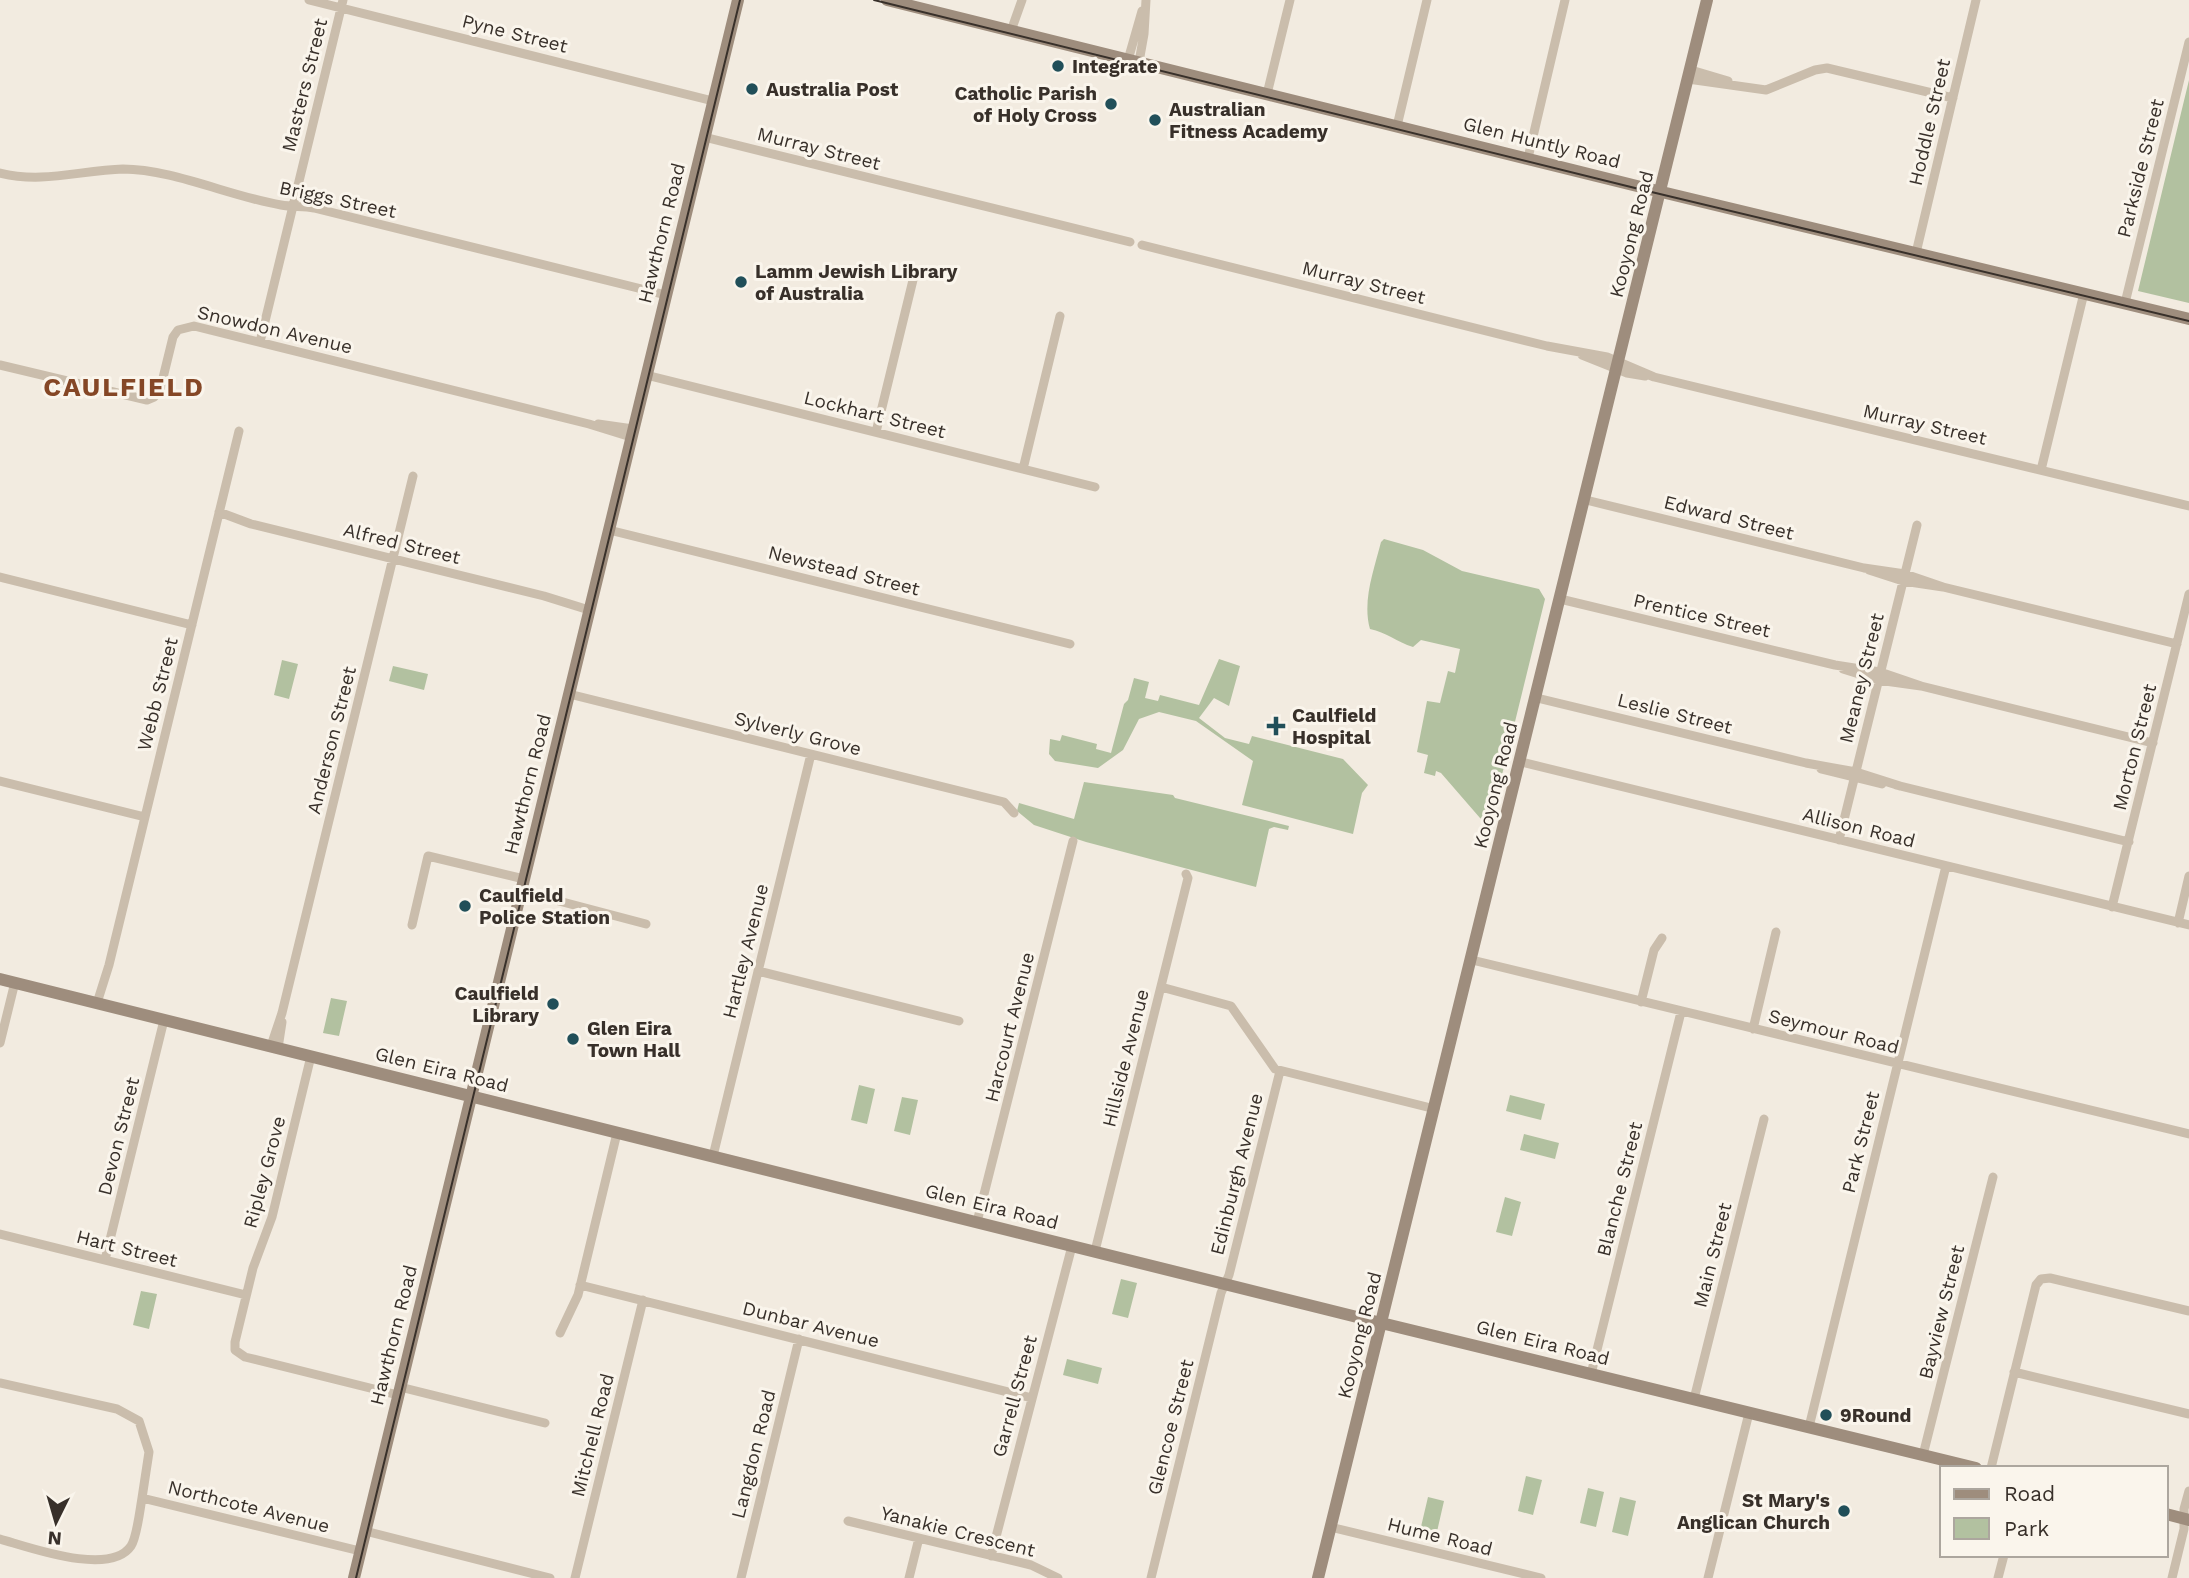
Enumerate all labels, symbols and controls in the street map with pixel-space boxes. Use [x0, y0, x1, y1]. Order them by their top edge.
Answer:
street label: Pyne Street [460, 9, 570, 58]
street label: Masters Street [277, 16, 332, 154]
place label: Integrate [1072, 55, 1158, 78]
street label: Hoddle Street [1904, 56, 1955, 188]
marker: Integrate [1050, 58, 1066, 74]
place label: Australia Post [766, 78, 899, 101]
marker: Australia Post [744, 81, 760, 97]
place label: Catholic Parish of Holy Cross [954, 82, 1097, 127]
marker: Catholic Parish of Holy Cross [1103, 96, 1119, 112]
street label: Parkside Street [2112, 96, 2169, 240]
place label: Australian Fitness Academy [1169, 98, 1328, 143]
marker: Australian Fitness Academy [1147, 112, 1163, 128]
street label: Glen Huntly Road [1461, 112, 1623, 173]
street label: Murray Street [755, 122, 883, 175]
street label: Hawthorn Road [633, 161, 690, 306]
street label: Kooyong Road [1605, 168, 1658, 300]
street label: Briggs Street [277, 176, 399, 223]
street label: Murray Street [1300, 256, 1428, 309]
place label: Lamm Jewish Library of Australia [755, 260, 958, 305]
marker: Lamm Jewish Library of Australia [733, 274, 749, 290]
street label: Snowdon Avenue [195, 300, 355, 359]
district label: CAULFIELD [43, 372, 205, 402]
street label: Lockhart Street [802, 386, 948, 443]
street label: Murray Street [1861, 399, 1989, 450]
street label: Edward Street [1662, 490, 1796, 545]
street label: Alfred Street [341, 518, 463, 569]
street label: Newstead Street [766, 541, 922, 600]
street label: Prentice Street [1631, 589, 1773, 642]
street label: Meaney Street [1834, 611, 1889, 745]
street label: Webb Street [132, 635, 183, 753]
street label: Anderson Street [302, 664, 361, 816]
street label: Morton Street [2108, 682, 2161, 813]
street label: Leslie Street [1615, 688, 1735, 739]
place label: Caulfield Hospital [1292, 704, 1376, 749]
street label: Sylverly Grove [732, 707, 864, 760]
street label: Hawthorn Road [499, 712, 556, 857]
marker: Caulfield Hospital [1266, 716, 1286, 736]
street label: Kooyong Road [1469, 719, 1522, 851]
street label: Allison Road [1800, 802, 1918, 853]
street label: Hartley Avenue [718, 881, 773, 1021]
place label: Caulfield Police Station [479, 884, 610, 929]
marker: Caulfield Police Station [457, 898, 473, 914]
street label: Harcourt Avenue [980, 950, 1039, 1105]
place label: Caulfield Library [455, 982, 539, 1027]
street label: Hillside Avenue [1097, 987, 1154, 1130]
marker: Caulfield Library [545, 996, 561, 1012]
street label: Seymour Road [1766, 1004, 1902, 1059]
place label: Glen Eira Town Hall [587, 1017, 681, 1062]
marker: Glen Eira Town Hall [565, 1031, 581, 1047]
street label: Glen Eira Road [373, 1042, 511, 1097]
street label: Devon Street [93, 1075, 144, 1198]
street label: Park Street [1837, 1089, 1884, 1195]
street label: Edinburgh Avenue [1205, 1091, 1268, 1258]
street label: Ripley Grove [238, 1114, 290, 1231]
street label: Blanche Street [1592, 1119, 1647, 1259]
street label: Glen Eira Road [923, 1179, 1061, 1234]
street label: Main Street [1688, 1200, 1737, 1310]
street label: Hart Street [74, 1225, 180, 1272]
street label: Bayview Street [1914, 1243, 1969, 1381]
street label: Hawthorn Road [365, 1263, 422, 1408]
street label: Kooyong Road [1333, 1269, 1386, 1401]
street label: Dunbar Avenue [740, 1296, 882, 1353]
street label: Glen Eira Road [1474, 1315, 1612, 1370]
street label: Garrell Street [987, 1333, 1042, 1460]
street label: Glencoe Street [1143, 1357, 1198, 1497]
street label: Mitchell Road [566, 1371, 619, 1499]
street label: Langdon Road [726, 1387, 781, 1521]
place label: 9Round [1840, 1404, 1912, 1427]
marker: 9Round [1818, 1407, 1834, 1423]
legend [1940, 1466, 2168, 1557]
street label: Northcote Avenue [166, 1475, 332, 1538]
text: Road [2004, 1481, 2055, 1506]
north arrow [21, 1487, 91, 1557]
place label: St Mary's Anglican Church [1677, 1489, 1830, 1534]
street label: Yanakie Crescent [878, 1501, 1038, 1562]
marker: St Mary's Anglican Church [1836, 1503, 1852, 1519]
street label: Hume Road [1385, 1512, 1495, 1561]
text: Park [2004, 1516, 2049, 1541]
text: N [47, 1526, 63, 1551]

